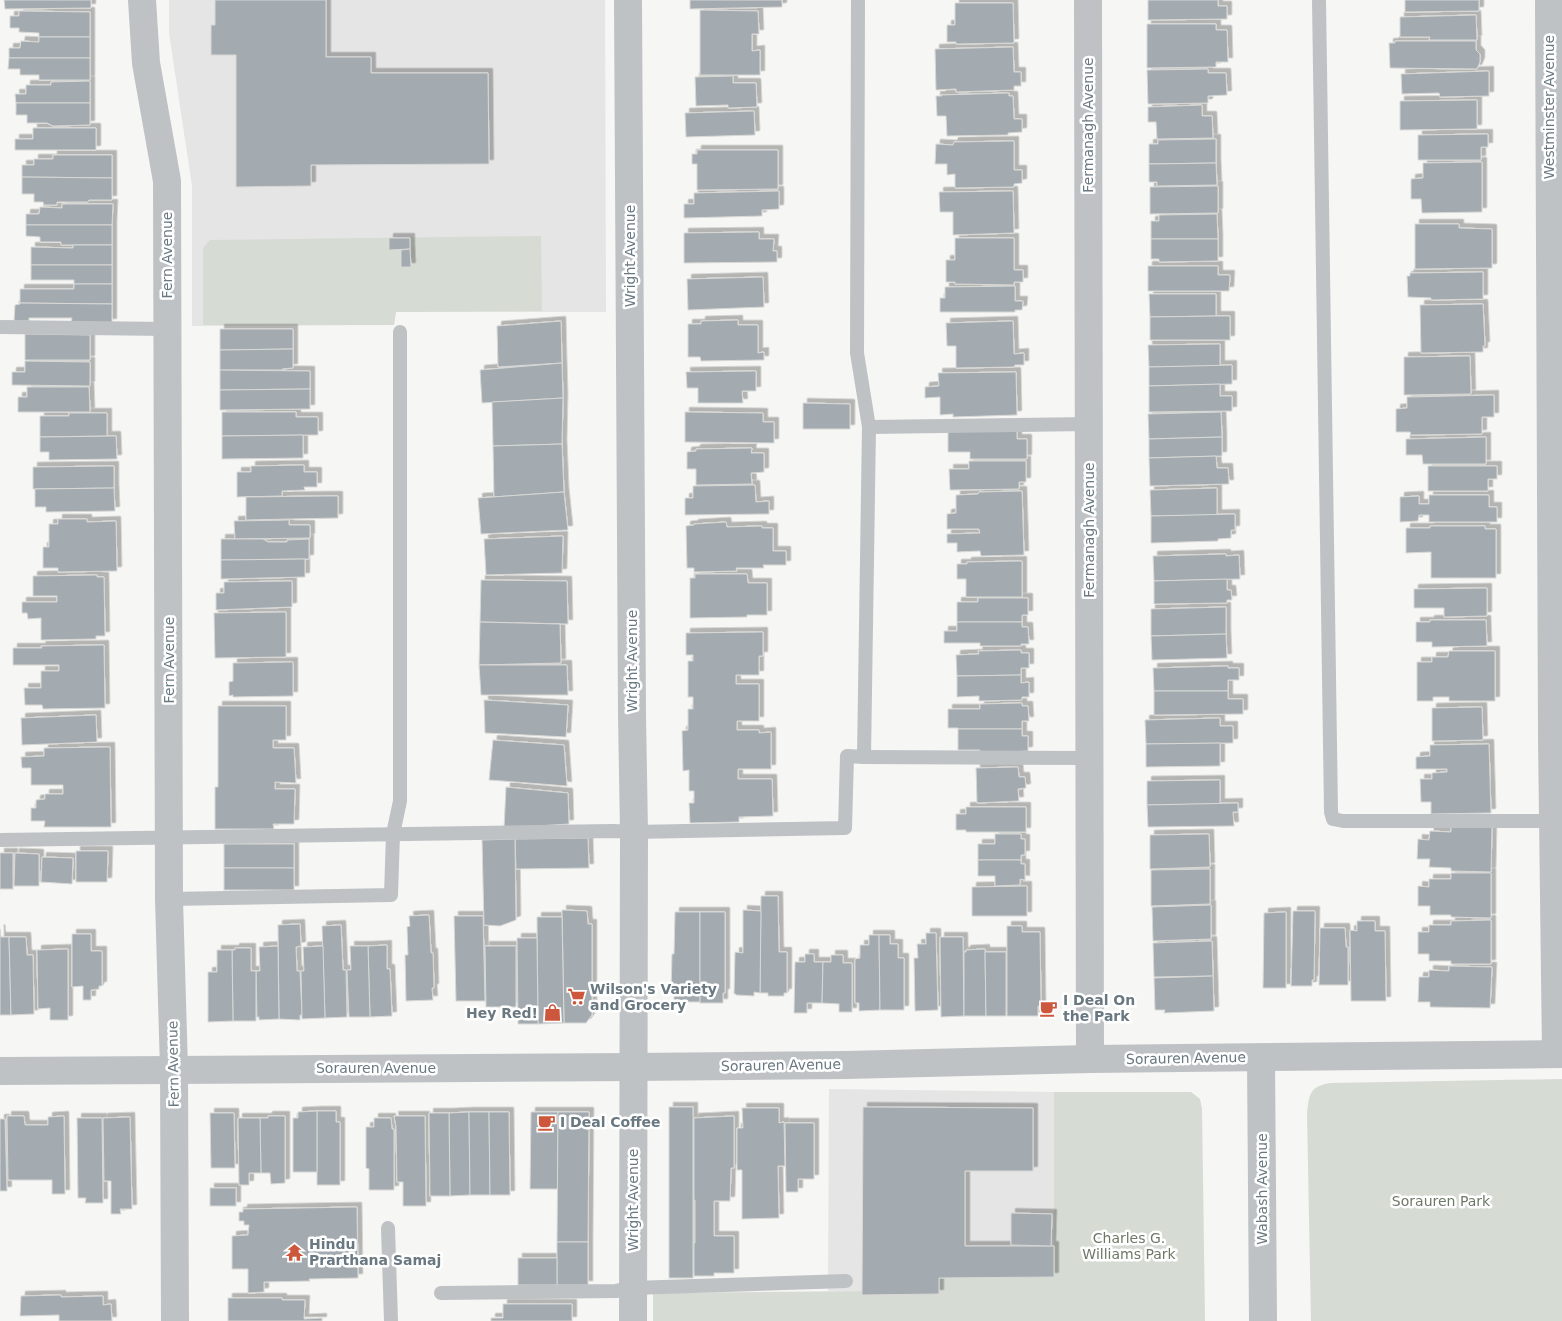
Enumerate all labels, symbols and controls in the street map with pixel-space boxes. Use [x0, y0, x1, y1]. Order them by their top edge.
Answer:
street label: Westminster Avenue [1541, 35, 1557, 179]
street label: Fermanagh Avenue [1080, 57, 1096, 193]
street label: Wright Avenue [622, 205, 638, 307]
street label: Fern Avenue [159, 212, 175, 298]
street label: Fermanagh Avenue [1081, 462, 1097, 598]
street label: Wright Avenue [624, 610, 640, 712]
street label: Fern Avenue [161, 617, 177, 703]
place label: Wilson's Variety and Grocery [590, 981, 717, 1013]
supermarket icon: Wilson's Variety and Grocery [566, 987, 586, 1007]
place label: I Deal On the Park [1063, 992, 1135, 1024]
cafe icon: I Deal On the Park [1039, 998, 1059, 1018]
shop icon: Hey Red! [542, 1003, 562, 1023]
place label: Hey Red! [466, 1005, 538, 1021]
street label: Fern Avenue [164, 1020, 182, 1108]
street label: Sorauren Avenue [1126, 1049, 1246, 1067]
street label: Sorauren Avenue [721, 1056, 841, 1074]
street label: Sorauren Avenue [316, 1060, 436, 1076]
cafe icon: I Deal Coffee [536, 1112, 556, 1132]
place label: I Deal Coffee [560, 1114, 661, 1130]
street label: Wabash Avenue [1254, 1133, 1270, 1245]
street label: Wright Avenue [625, 1149, 641, 1251]
park label: Sorauren Park [1392, 1193, 1491, 1209]
park label: Charles G. Williams Park [1082, 1230, 1177, 1262]
place label: Hindu Prarthana Samaj [309, 1236, 441, 1268]
temple icon: Hindu Prarthana Samaj [285, 1242, 305, 1262]

